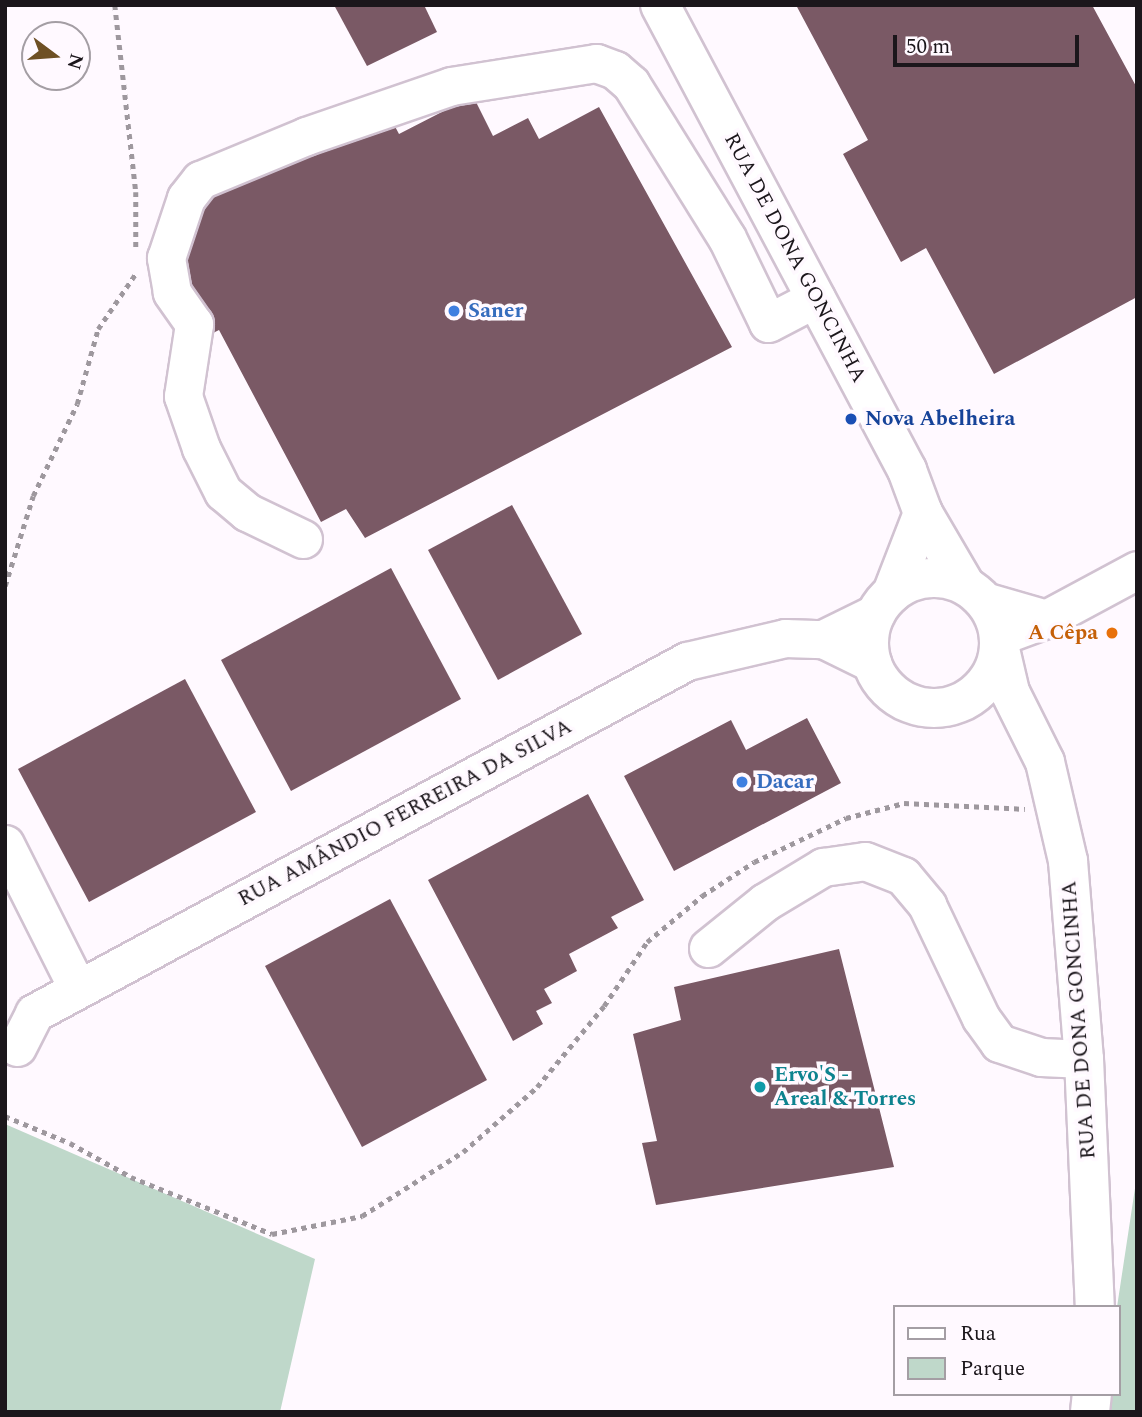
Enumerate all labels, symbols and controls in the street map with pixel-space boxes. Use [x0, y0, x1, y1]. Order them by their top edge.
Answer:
north arrow [21, 21, 91, 91]
scale bar [897, 21, 1082, 65]
text: 50 m [906, 31, 950, 63]
text: N [59, 50, 91, 73]
street label: RUA DE DONA GONCINHA [718, 129, 872, 387]
place label: Saner [468, 298, 523, 324]
marker: Saner [446, 303, 462, 319]
place label: Nova Abelheira [865, 406, 1015, 432]
marker: Nova Abelheira [843, 411, 859, 427]
place label: A Cêpa [1028, 620, 1098, 646]
marker: A Cêpa [1104, 625, 1120, 641]
street label: RUA AMÂNDIO FERREIRA DA SILVA [234, 714, 576, 912]
place label: Dacar [756, 769, 814, 795]
marker: Dacar [734, 774, 750, 790]
street label: RUA DE DONA GONCINHA [1057, 880, 1101, 1160]
place label: Ervo'S - Areal & Torres [774, 1062, 916, 1112]
marker: Ervo'S - Areal & Torres [752, 1079, 768, 1095]
legend [894, 1305, 1121, 1396]
text: Rua [960, 1318, 996, 1350]
text: Parque [960, 1353, 1025, 1385]

